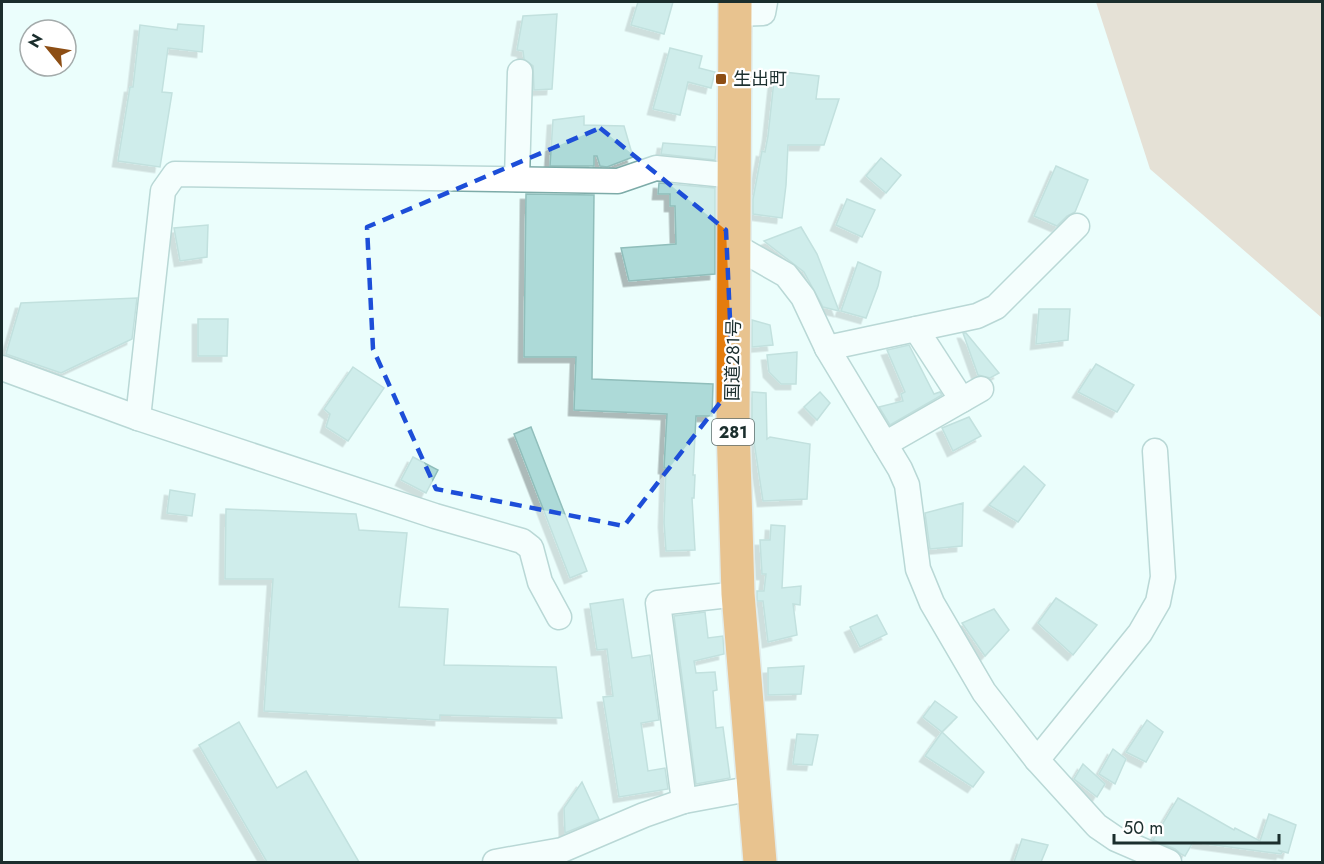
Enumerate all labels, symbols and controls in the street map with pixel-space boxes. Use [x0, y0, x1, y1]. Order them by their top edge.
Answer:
north arrow [18, 18, 78, 78]
text: N [22, 29, 49, 52]
place label: 生出町 [733, 66, 787, 92]
marker: 生出町 [714, 72, 728, 86]
street label: 国道281号 [719, 319, 747, 401]
road number: 281 [712, 419, 754, 445]
scale bar [1114, 807, 1279, 845]
text: 50 m [1123, 815, 1163, 841]

